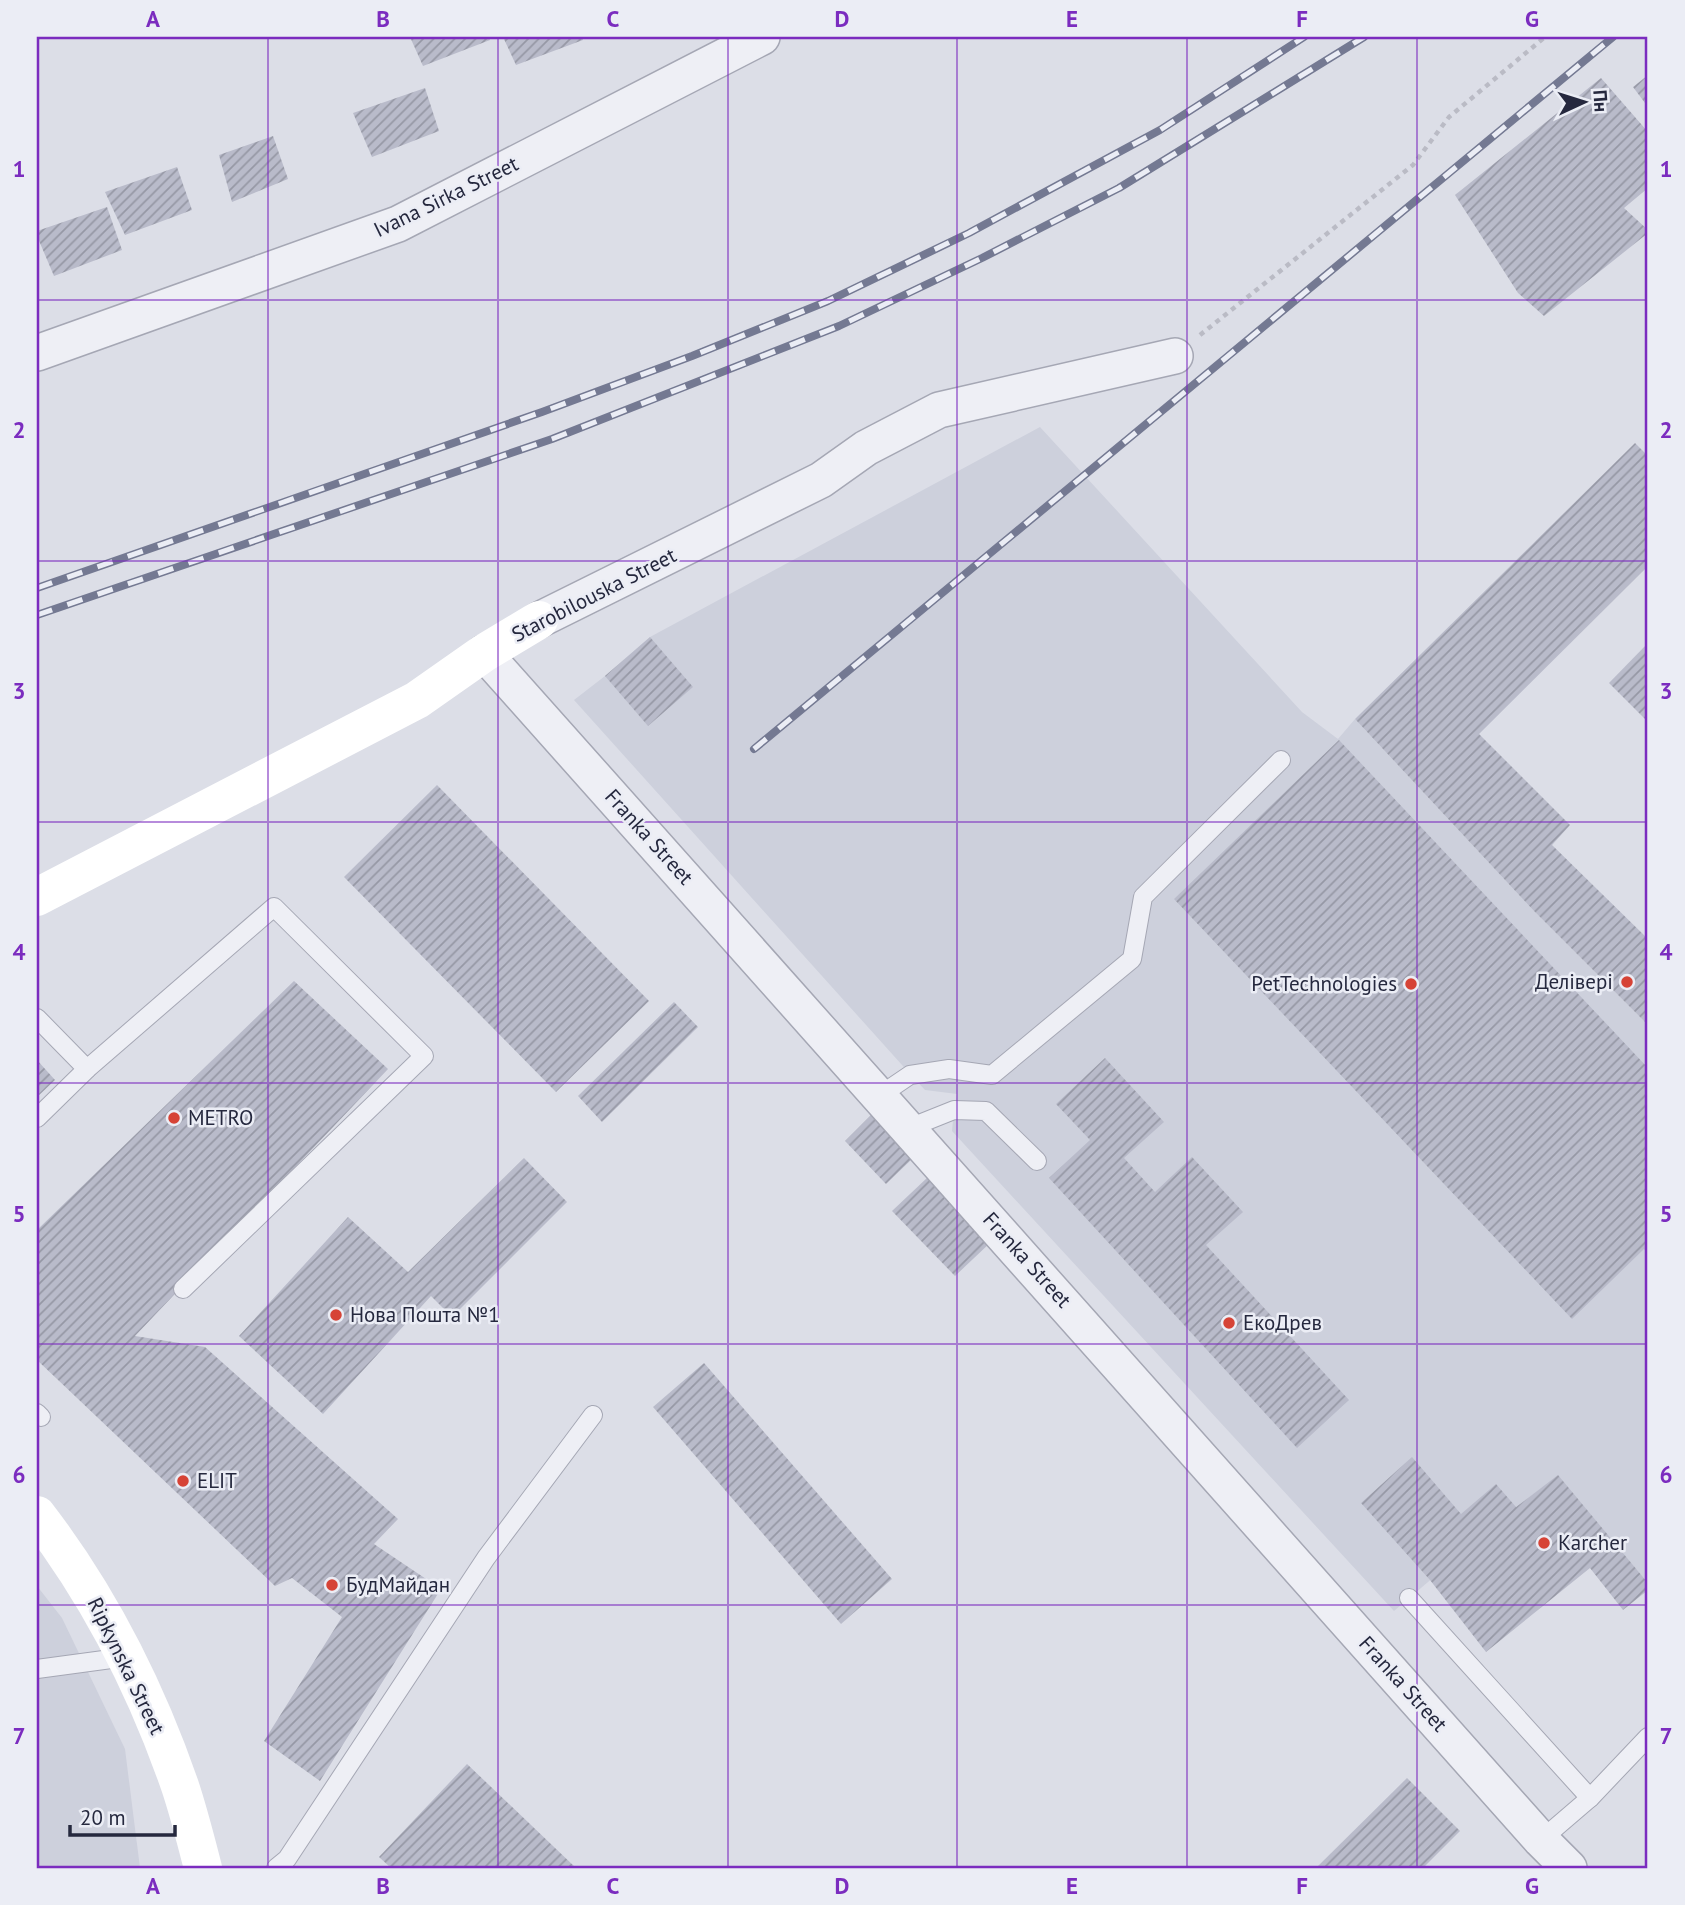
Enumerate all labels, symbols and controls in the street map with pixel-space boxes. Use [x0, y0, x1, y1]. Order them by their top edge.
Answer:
text: A [146, 4, 160, 33]
text: B [376, 4, 390, 33]
text: C [607, 4, 620, 33]
text: D [835, 4, 849, 33]
text: E [1066, 4, 1078, 33]
text: F [1296, 4, 1308, 33]
text: G [1525, 4, 1539, 33]
north arrow [1548, 66, 1618, 136]
text: Пн [1588, 89, 1614, 113]
street label: Ivana Sirka Street [369, 150, 523, 243]
text: 1 [12, 154, 26, 183]
text: 1 [1659, 154, 1673, 183]
text: 2 [12, 415, 26, 444]
text: 2 [1659, 415, 1673, 444]
street label: Starobilouska Street [507, 541, 681, 648]
text: 3 [12, 676, 26, 705]
text: 3 [1659, 676, 1673, 705]
street label: Franka Street [599, 783, 699, 890]
text: 4 [12, 937, 26, 966]
text: 4 [1659, 937, 1673, 966]
place label: Делівері [1535, 968, 1613, 995]
place label: PetTechnologies [1251, 970, 1397, 997]
marker: Делівері [1619, 974, 1635, 990]
marker: PetTechnologies [1403, 976, 1419, 992]
place label: METRO [188, 1104, 253, 1131]
marker: METRO [166, 1110, 182, 1126]
text: 5 [12, 1199, 26, 1228]
text: 5 [1659, 1199, 1673, 1228]
street label: Franka Street [977, 1206, 1077, 1313]
place label: Нова Пошта №1 [350, 1301, 500, 1328]
marker: Нова Пошта №1 [328, 1307, 344, 1323]
place label: ЕкоДрев [1243, 1309, 1322, 1336]
marker: ЕкоДрев [1221, 1315, 1237, 1331]
text: 6 [12, 1460, 26, 1489]
text: 6 [1659, 1460, 1673, 1489]
place label: ELIT [197, 1467, 237, 1494]
marker: ELIT [175, 1473, 191, 1489]
place label: Kаrcher [1558, 1529, 1627, 1556]
marker: Kаrcher [1536, 1535, 1552, 1551]
place label: БудМайдан [346, 1571, 450, 1598]
marker: БудМайдан [324, 1577, 340, 1593]
street label: Ripkynska Street [82, 1593, 171, 1739]
street label: Franka Street [1353, 1630, 1453, 1737]
text: 7 [12, 1721, 26, 1750]
text: 7 [1659, 1721, 1673, 1750]
scale bar [70, 1793, 175, 1837]
text: 20 m [80, 1804, 126, 1831]
text: A [146, 1871, 160, 1900]
text: B [376, 1871, 390, 1900]
text: C [607, 1871, 620, 1900]
text: D [835, 1871, 849, 1900]
text: E [1066, 1871, 1078, 1900]
text: F [1296, 1871, 1308, 1900]
text: G [1525, 1871, 1539, 1900]

